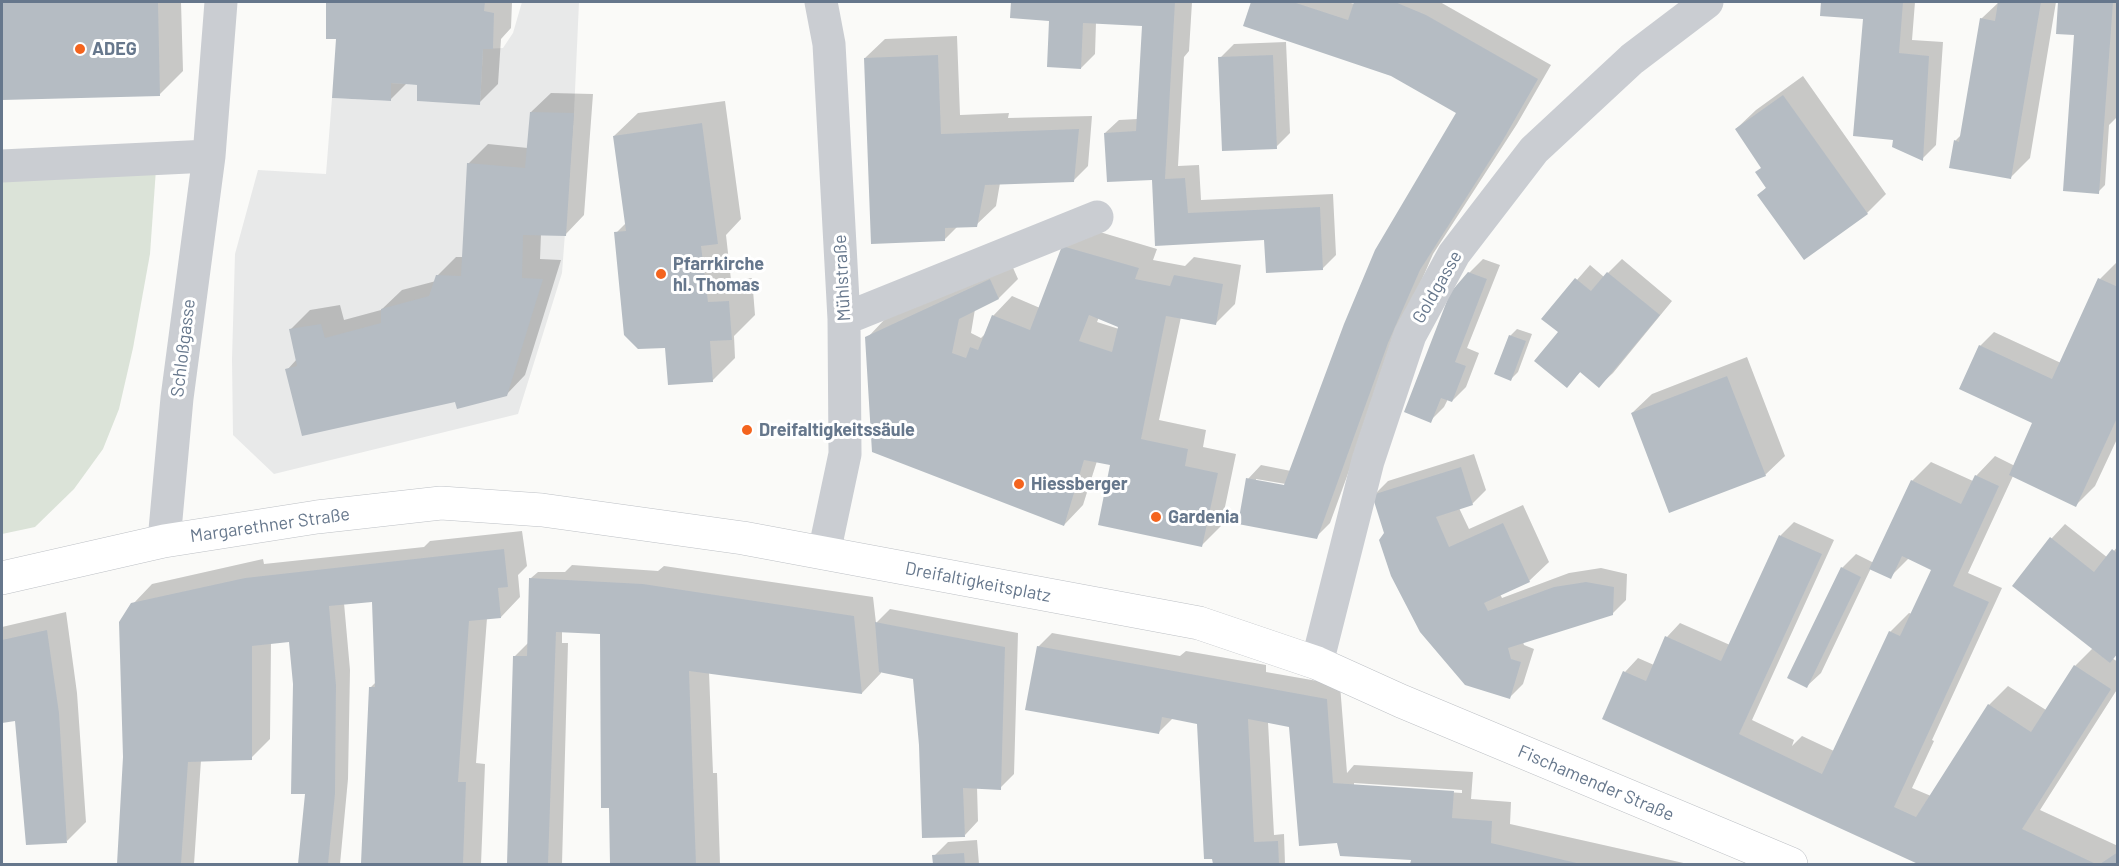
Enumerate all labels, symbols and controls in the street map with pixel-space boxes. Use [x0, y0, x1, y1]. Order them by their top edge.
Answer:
place label: ADEG [92, 38, 137, 60]
marker: ADEG [73, 42, 87, 56]
street label: Mühlstraße [829, 234, 855, 322]
street label: Goldgasse [1408, 247, 1466, 327]
place label: Pfarrkirche hl. Thomas [673, 253, 764, 296]
marker: Pfarrkirche hl. Thomas [654, 267, 668, 281]
street label: Schloßgasse [166, 298, 200, 398]
place label: Dreifaltigkeitssäule [759, 419, 915, 441]
marker: Dreifaltigkeitssäule [740, 423, 754, 437]
place label: Hiessberger [1031, 473, 1128, 495]
marker: Hiessberger [1012, 477, 1026, 491]
street label: Margarethner Straße [189, 503, 351, 547]
place label: Gardenia [1168, 506, 1239, 528]
marker: Gardenia [1149, 510, 1163, 524]
street label: Dreifaltigkeitsplatz [903, 557, 1053, 607]
street label: Fischamender Straße [1515, 740, 1677, 826]

